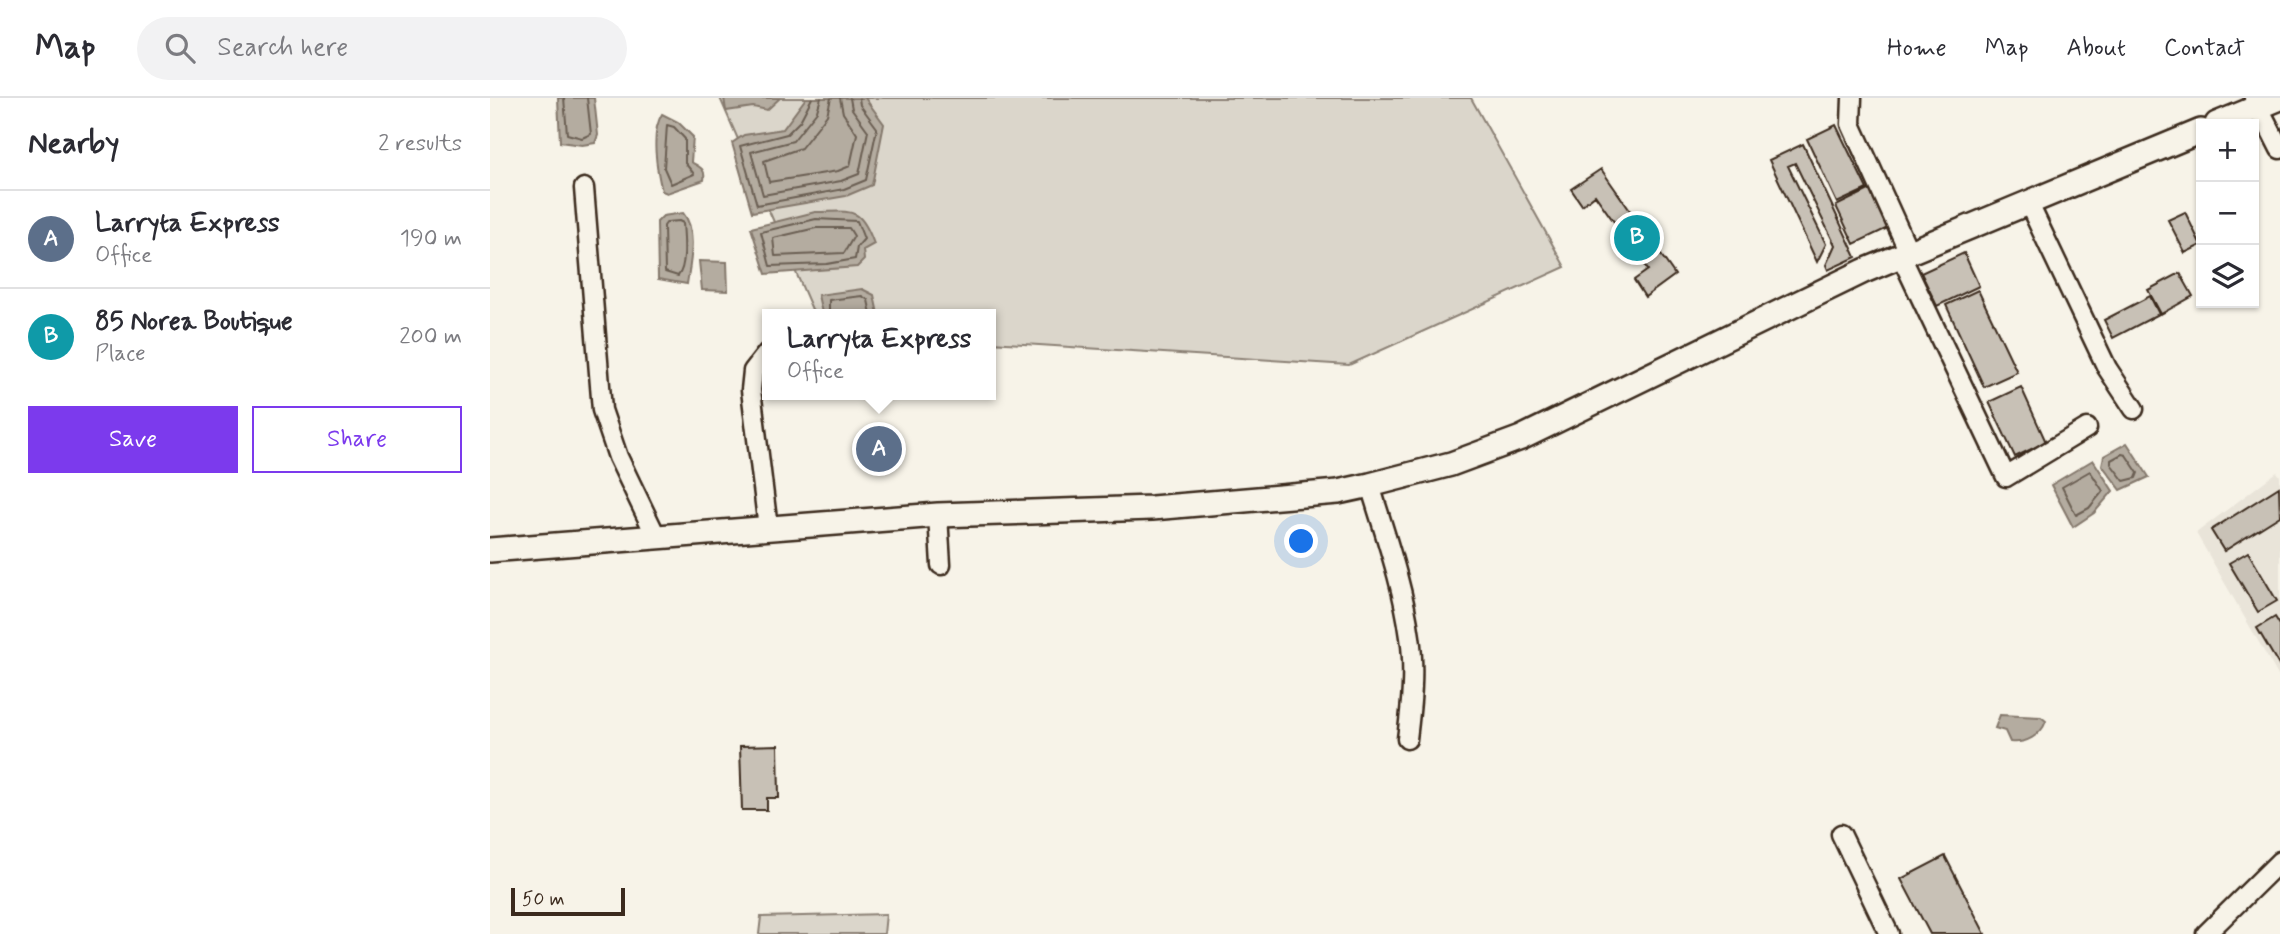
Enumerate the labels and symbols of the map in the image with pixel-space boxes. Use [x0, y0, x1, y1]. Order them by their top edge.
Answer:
pin: B [1614, 212, 1660, 264]
pin: A [856, 423, 902, 475]
your location [1284, 524, 1318, 558]
scale bar [511, 885, 625, 917]

